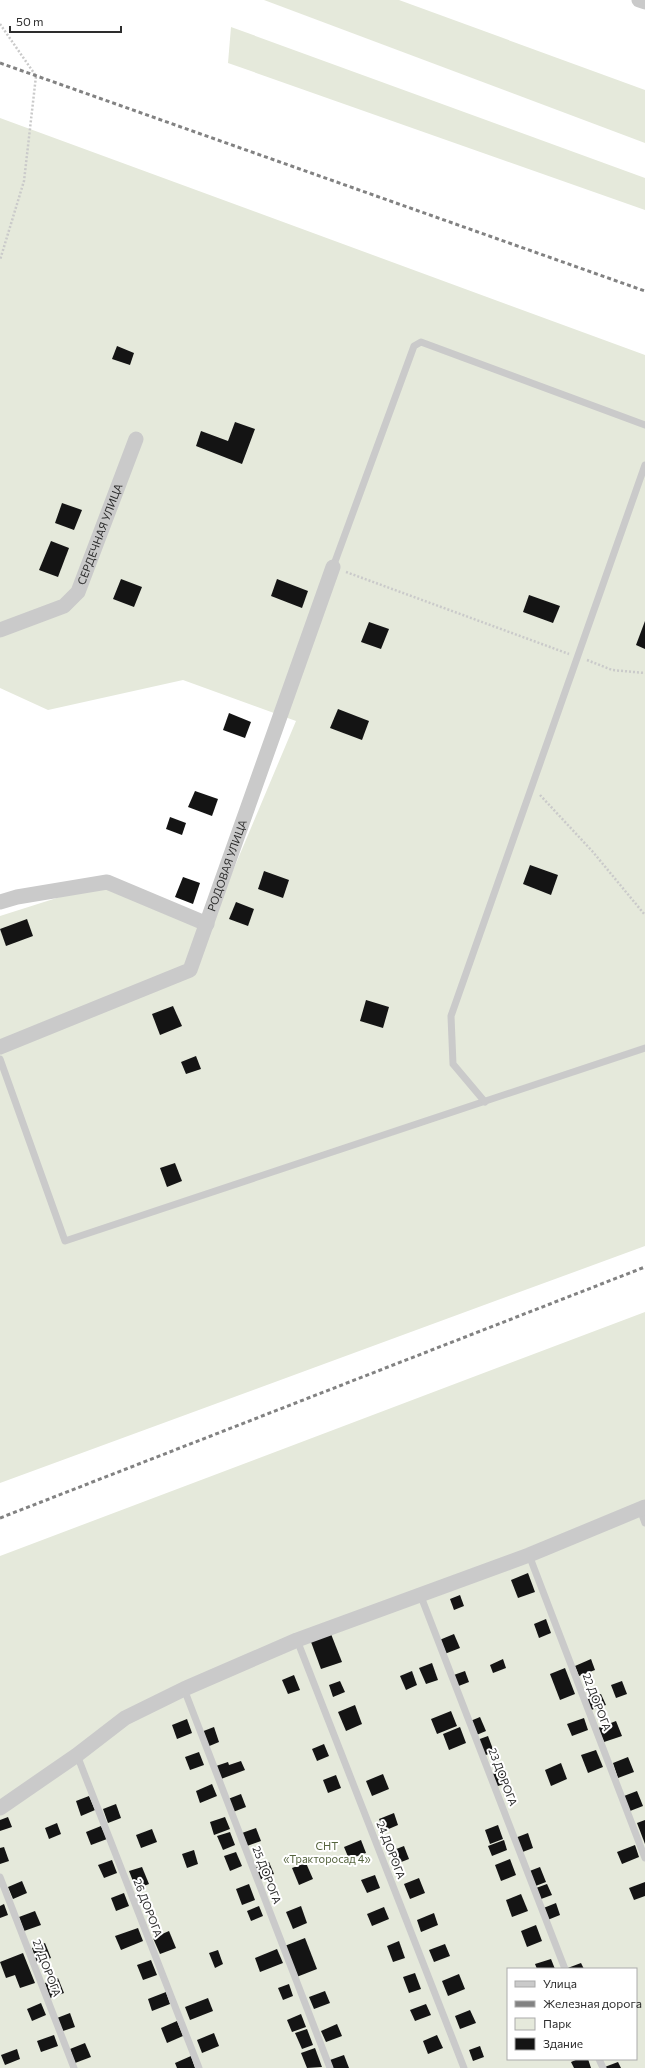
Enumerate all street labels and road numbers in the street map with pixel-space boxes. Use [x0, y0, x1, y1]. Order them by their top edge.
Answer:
street label: СЕРДЕЧНАЯ УЛИЦА [74, 481, 125, 587]
street label: РОДОВАЯ УЛИЦА [204, 817, 249, 913]
street label: 22 ДОРОГА [581, 1671, 615, 1733]
street label: 23 ДОРОГА [486, 1746, 521, 1808]
street label: 24 ДОРОГА [374, 1819, 409, 1881]
street label: 25 ДОРОГА [250, 1844, 285, 1906]
street label: 26 ДОРОГА [131, 1877, 166, 1939]
street label: 27 ДОРОГА [31, 1937, 64, 1999]

